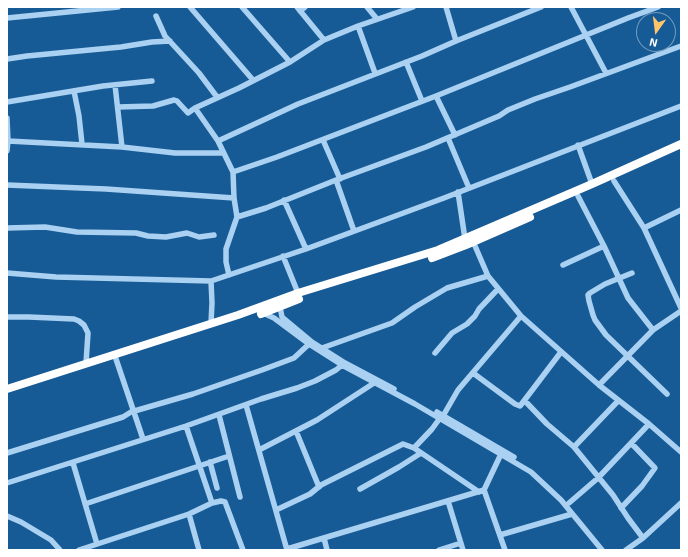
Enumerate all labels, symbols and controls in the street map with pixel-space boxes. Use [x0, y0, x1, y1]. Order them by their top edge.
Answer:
north arrow [636, 12, 676, 52]
text: N [648, 36, 659, 50]

